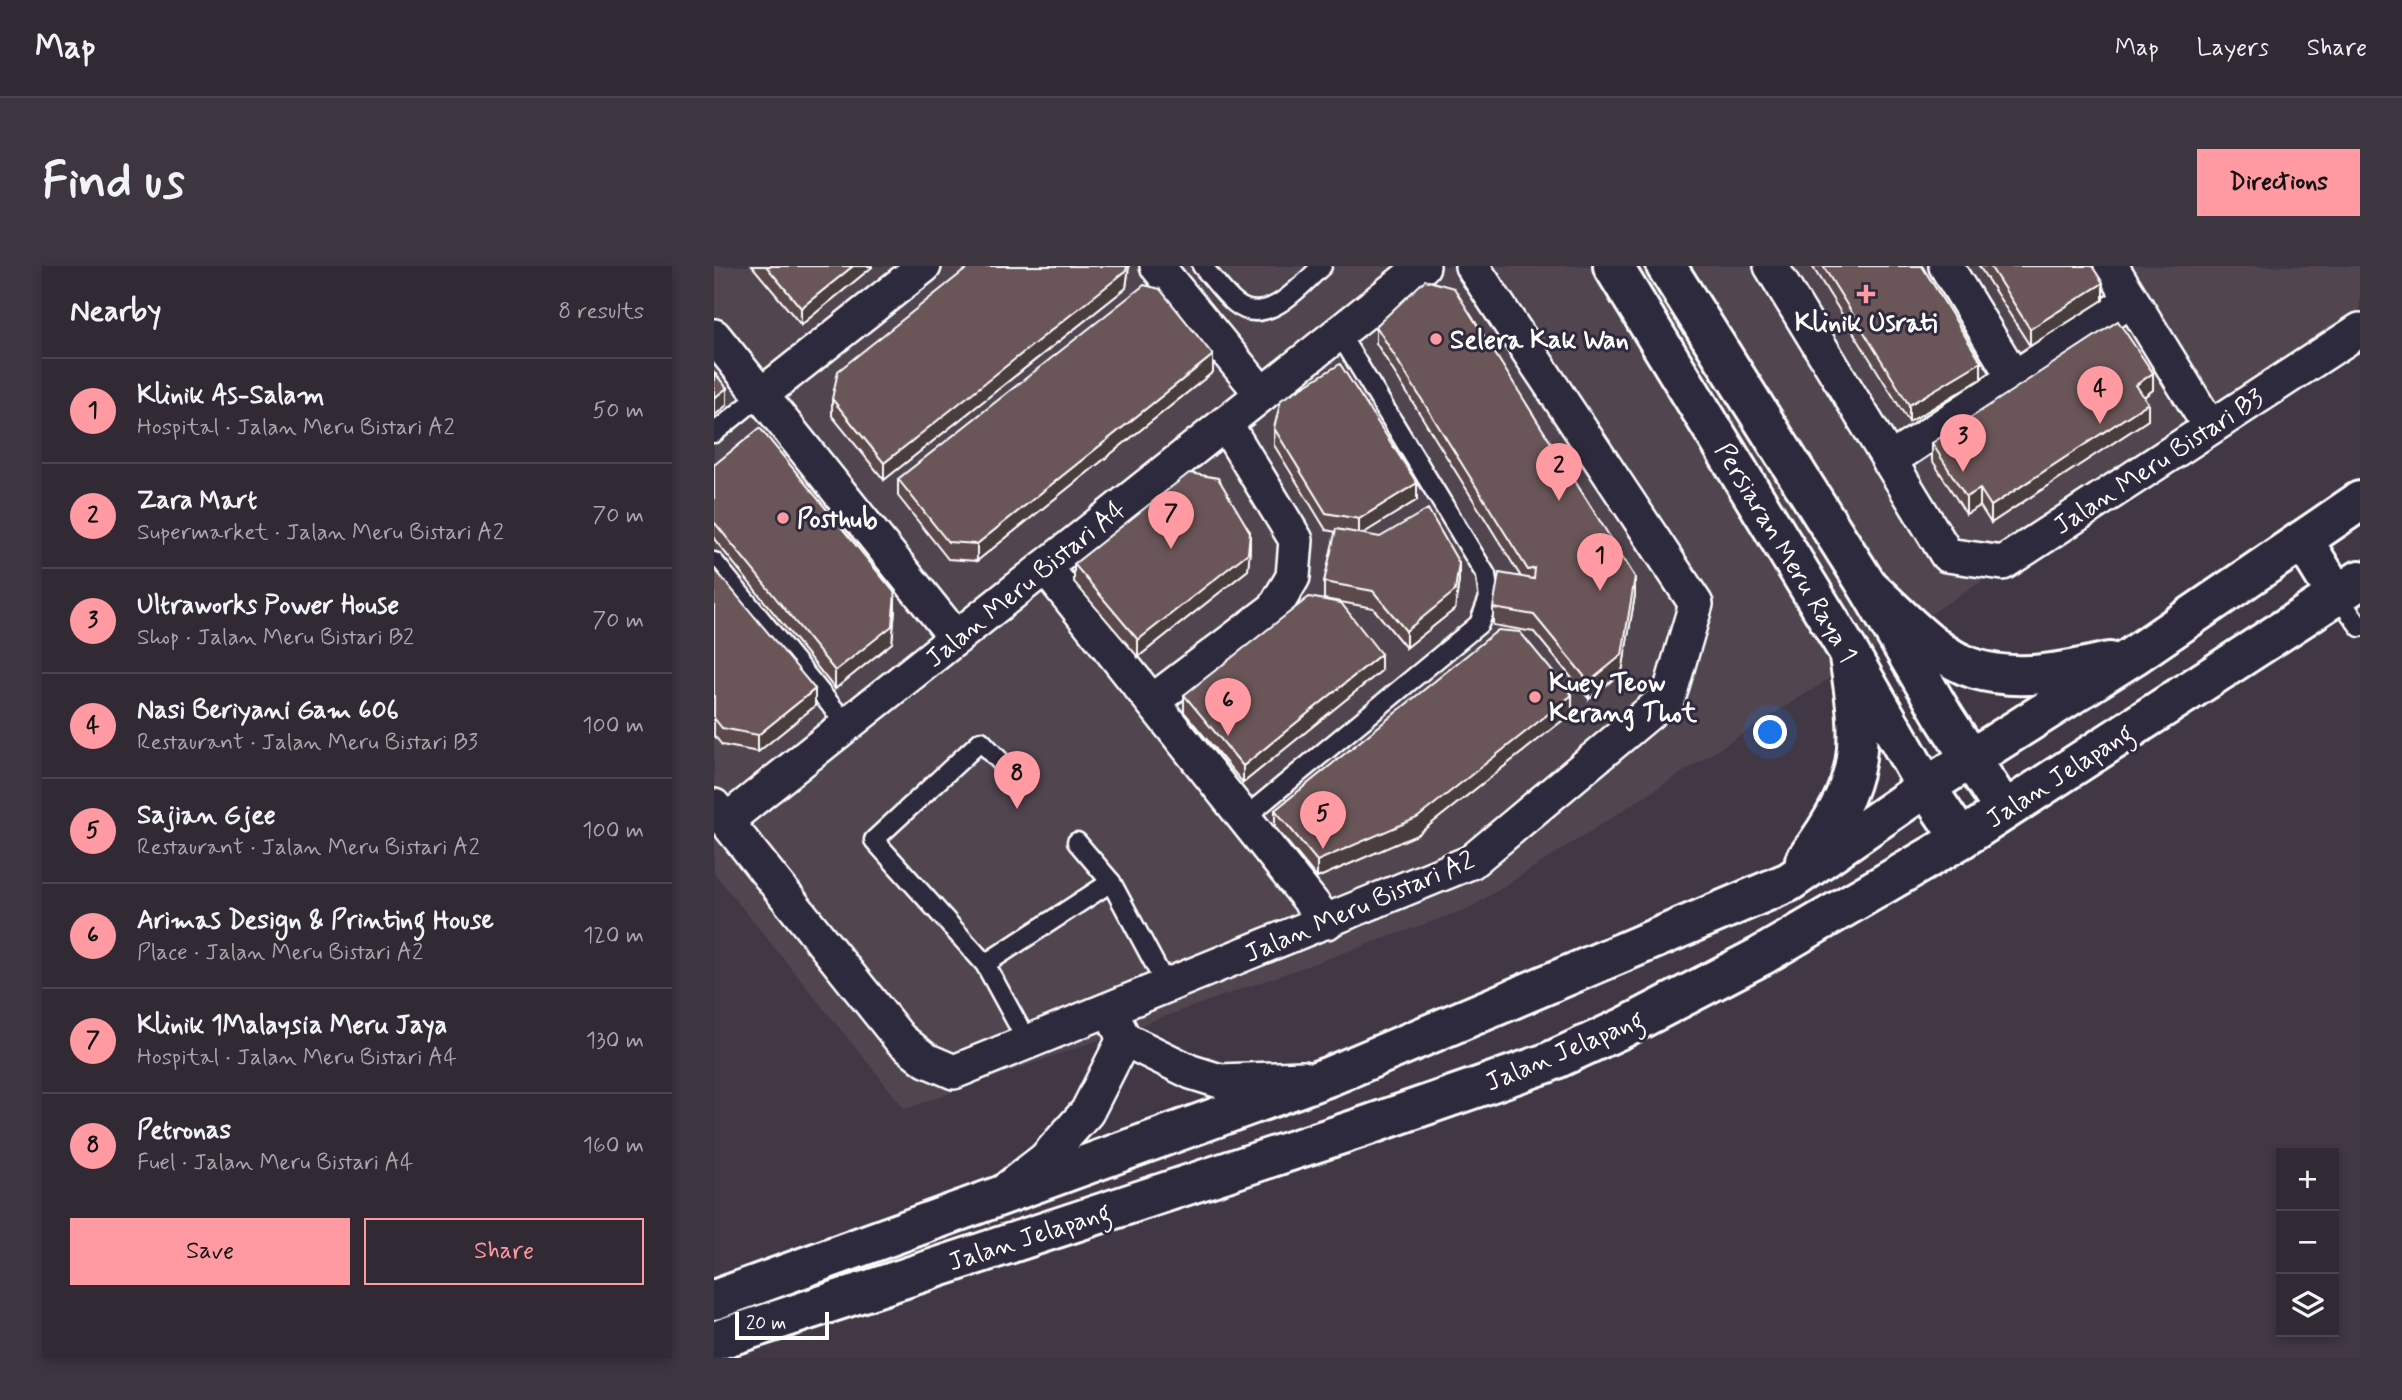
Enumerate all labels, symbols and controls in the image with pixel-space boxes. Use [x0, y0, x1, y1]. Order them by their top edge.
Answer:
text: Map [35, 26, 95, 70]
text: Map [2115, 33, 2159, 64]
text: Layers [2197, 33, 2269, 64]
text: Share [2307, 33, 2367, 64]
button: Directions [2197, 149, 2360, 216]
text: Find us [42, 150, 185, 215]
marker: Klinik Usrati [1856, 284, 1876, 304]
text: Nearby [70, 292, 161, 331]
text: 8 results [558, 297, 644, 327]
place label: Klinik Usrati [1795, 307, 1937, 341]
place label: Selera Kak Wan [1450, 324, 1629, 358]
marker: Selera Kak Wan [1428, 331, 1444, 347]
pin: 4 [2077, 366, 2123, 424]
text: Klinik As-Salam [137, 379, 325, 413]
street label: Jalan Meru Bistari B3 [2047, 382, 2271, 544]
text: 1 [88, 396, 98, 426]
text: 50 m [593, 396, 644, 426]
text: Hospital · Jalan Meru Bistari A2 [137, 413, 455, 443]
pin: 3 [1940, 414, 1986, 472]
street label: Persiaran Meru Raya 1 [1706, 437, 1864, 669]
pin: 2 [1536, 443, 1582, 501]
text: Zara Mart [137, 484, 257, 518]
pin: 7 [1148, 491, 1194, 549]
street label: Jalan Meru Bistari A4 [919, 493, 1134, 676]
text: 2 [87, 501, 99, 531]
text: 70 m [592, 501, 644, 531]
place label: Posthub [797, 503, 878, 537]
marker: Posthub [775, 510, 791, 526]
text: Supermarket · Jalan Meru Bistari A2 [137, 518, 504, 548]
pin: 1 [1577, 533, 1623, 591]
text: Ultraworks Power House [137, 589, 399, 623]
text: 3 [88, 606, 98, 636]
text: 70 m [592, 606, 644, 636]
text: Shop · Jalan Meru Bistari B2 [137, 623, 414, 653]
place label: Kuey Teow Kerang Thot [1549, 667, 1698, 732]
pin: 6 [1205, 678, 1251, 736]
marker: Kuey Teow Kerang Thot [1527, 689, 1543, 705]
text: Nasi Beriyani Gam 606 [137, 694, 399, 728]
text: 4 [86, 711, 100, 741]
text: 100 m [582, 711, 644, 741]
your location [1753, 715, 1787, 749]
street label: Jalan Jelapang [1980, 716, 2142, 839]
text: Restaurant · Jalan Meru Bistari B3 [137, 728, 478, 758]
pin: 8 [994, 751, 1040, 809]
pin: 5 [1300, 791, 1346, 849]
text: Sajian Gjee [137, 799, 276, 833]
text: 5 [86, 816, 100, 846]
text: 100 m [582, 816, 644, 846]
text: Restaurant · Jalan Meru Bistari A2 [137, 833, 480, 863]
street label: Jalan Meru Bistari A2 [1240, 844, 1480, 972]
text: Arimas Design & Printing House [137, 904, 494, 938]
text: 6 [87, 921, 99, 951]
text: 120 m [583, 921, 644, 951]
text: Place · Jalan Meru Bistari A2 [137, 938, 423, 968]
street label: Jalan Jelapang [1480, 1003, 1650, 1103]
text: Klinik 1Malaysia Meru Jaya [137, 1009, 447, 1043]
text: 7 [86, 1026, 100, 1056]
text: 130 m [586, 1026, 644, 1056]
text: Hospital · Jalan Meru Bistari A4 [137, 1043, 457, 1073]
text: Petronas [137, 1114, 231, 1148]
text: 8 [87, 1131, 99, 1161]
text: 160 m [583, 1131, 644, 1161]
text: Fuel · Jalan Meru Bistari A4 [137, 1148, 413, 1178]
map controls [2276, 1148, 2339, 1337]
button: + [2276, 1148, 2339, 1211]
street label: Jalan Jelapang [944, 1196, 1116, 1283]
button: − [2276, 1211, 2339, 1274]
button: Save [70, 1218, 350, 1285]
button: Share [364, 1218, 644, 1285]
button: layers [2276, 1274, 2339, 1337]
scale bar [735, 1309, 830, 1341]
text: 20 m [746, 1311, 786, 1336]

